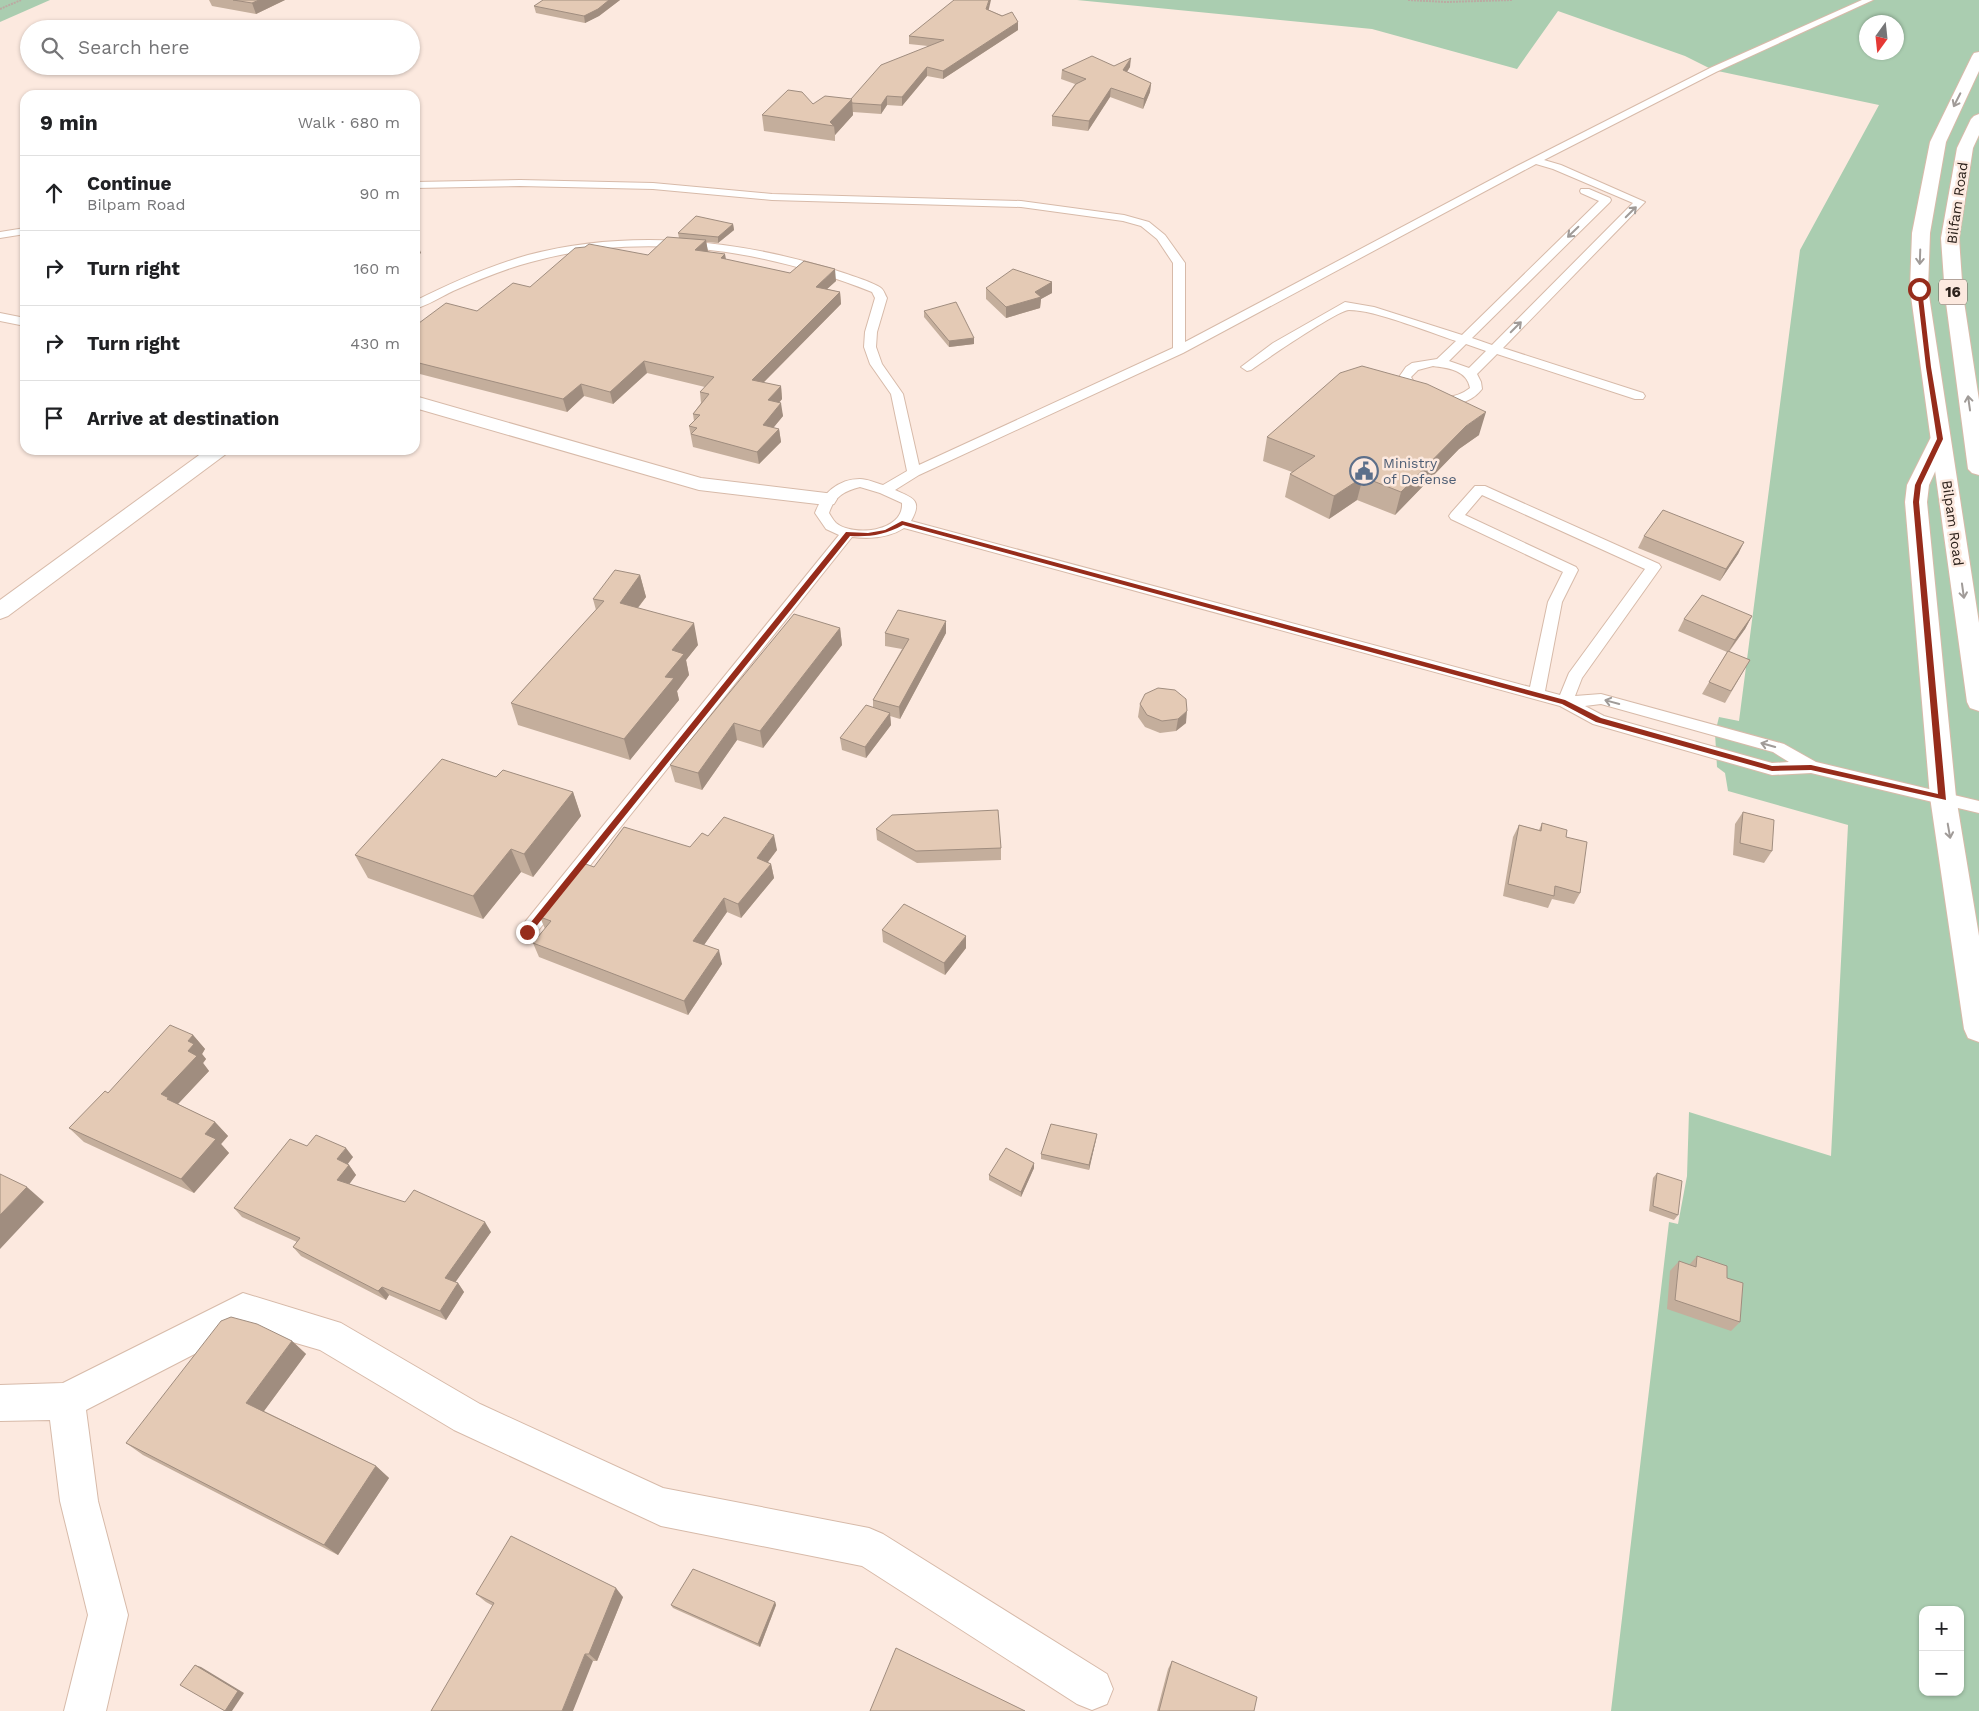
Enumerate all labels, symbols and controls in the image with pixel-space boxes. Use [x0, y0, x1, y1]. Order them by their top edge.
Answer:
north arrow [1859, 15, 1904, 60]
search box [20, 20, 420, 75]
icon: search [38, 34, 66, 62]
text: Search here [78, 36, 189, 59]
one-way arrow [1952, 92, 1961, 107]
text: 9 min [40, 110, 98, 135]
text: Walk · 680 m [298, 113, 400, 132]
street label: Bilfam Road [1943, 161, 1971, 245]
text: Continue [87, 172, 171, 195]
icon: ahead [40, 179, 68, 207]
text: 90 m [359, 184, 400, 203]
text: Bilpam Road [87, 195, 185, 214]
one-way arrow [1625, 205, 1637, 218]
one-way arrow [1567, 226, 1579, 238]
one-way arrow [1916, 248, 1925, 264]
icon: right [40, 254, 68, 282]
text: Turn right [87, 257, 180, 280]
text: 160 m [353, 259, 400, 278]
route start [1908, 278, 1931, 301]
road number: 16 [1939, 280, 1967, 304]
one-way arrow [1510, 321, 1523, 333]
icon: right [40, 329, 68, 357]
text: Turn right [87, 332, 180, 355]
text: 430 m [350, 334, 400, 353]
one-way arrow [1964, 396, 1974, 412]
icon: arrive [40, 404, 68, 432]
text: Arrive at destination [87, 407, 279, 430]
place label: Ministry of Defense [1383, 455, 1457, 487]
public building icon: Ministry of Defense [1349, 456, 1379, 486]
street label: Bilpam Road [1939, 479, 1967, 567]
one-way arrow [1958, 583, 1968, 599]
one-way arrow [1604, 696, 1620, 706]
one-way arrow [1761, 740, 1777, 750]
one-way arrow [1944, 822, 1954, 838]
route end [516, 921, 539, 944]
map controls [1919, 1606, 1964, 1696]
button: + [1919, 1606, 1964, 1651]
button: − [1919, 1651, 1964, 1696]

